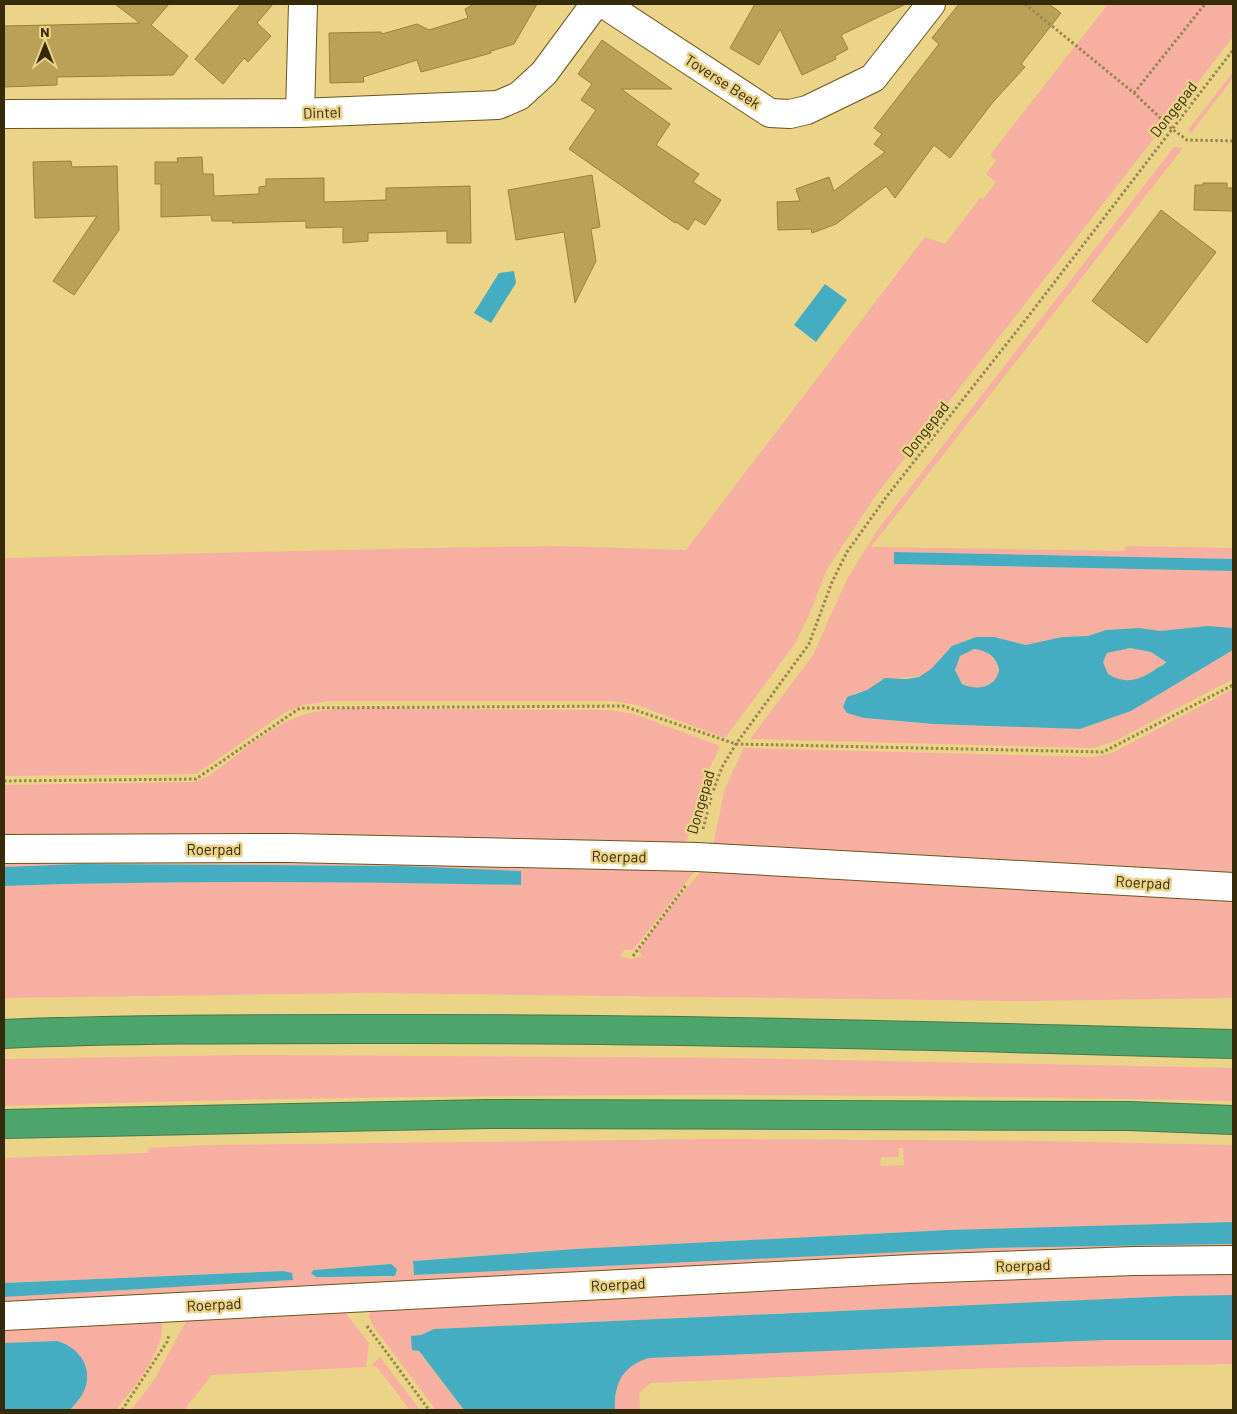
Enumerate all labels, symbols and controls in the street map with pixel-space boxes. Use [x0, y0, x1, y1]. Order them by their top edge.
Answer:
north arrow [20, 20, 70, 70]
text: N [40, 23, 50, 40]
street label: Toverse Beek [682, 50, 765, 112]
street label: Dongepad [1146, 78, 1200, 140]
street label: Dintel [303, 102, 341, 122]
street label: Dongepad [898, 398, 952, 460]
street label: Dongepad [682, 768, 718, 836]
street label: Roerpad [187, 840, 241, 858]
street label: Roerpad [591, 847, 647, 865]
street label: Roerpad [1115, 872, 1171, 892]
street label: Roerpad [995, 1255, 1051, 1275]
street label: Roerpad [590, 1274, 646, 1294]
street label: Roerpad [186, 1294, 242, 1314]

